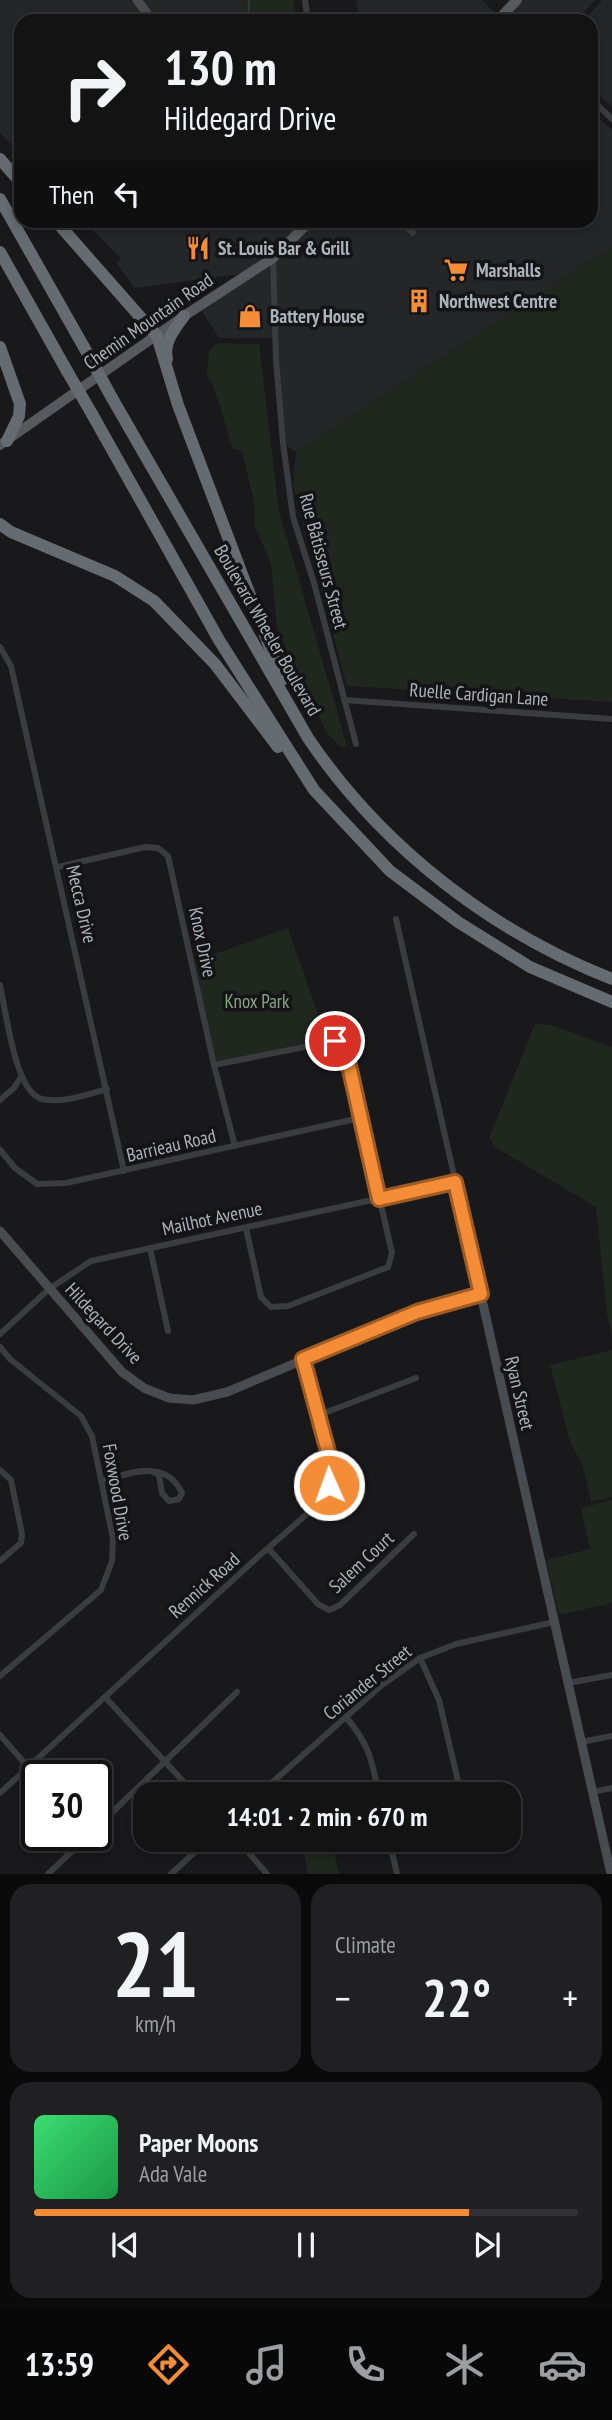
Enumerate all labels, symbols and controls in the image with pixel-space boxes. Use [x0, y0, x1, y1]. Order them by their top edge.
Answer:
text: 130 m [164, 35, 277, 99]
icon: right [49, 42, 140, 133]
text: Hildegard Drive [164, 97, 337, 139]
icon: left [108, 175, 146, 213]
text: Then [49, 178, 94, 211]
restaurant icon: St. Louis Bar & Grill [184, 234, 212, 262]
place label: St. Louis Bar & Grill [218, 236, 350, 260]
supermarket icon: Marshalls [442, 256, 470, 284]
place label: Marshalls [476, 258, 541, 282]
street label: Chemin Mountain Road [79, 267, 217, 375]
building icon: Northwest Centre [405, 287, 433, 315]
place label: Northwest Centre [439, 289, 557, 313]
shop icon: Battery House [236, 302, 264, 330]
place label: Battery House [270, 304, 365, 328]
street label: Rue Bâtisseurs Street [294, 491, 354, 632]
street label: Boulevard Wheeler Boulevard [209, 540, 327, 720]
street label: Ruelle Cardigan Lane [409, 677, 549, 711]
street label: Mecca Drive [61, 863, 103, 945]
street label: Knox Drive [184, 905, 222, 979]
park label: Knox Park [225, 989, 290, 1013]
pin [305, 1011, 365, 1071]
icon: arrive [316, 1022, 354, 1060]
street label: Barrieau Road [124, 1123, 218, 1167]
street label: Mailhot Avenue [160, 1196, 264, 1240]
street label: Hildegard Drive [60, 1277, 148, 1369]
street label: Ryan Street [500, 1354, 540, 1433]
street label: Foxwood Drive [98, 1442, 138, 1542]
position arrow [292, 1448, 366, 1522]
street label: Salem Court [324, 1525, 399, 1598]
street label: Rennick Road [164, 1547, 244, 1623]
street label: Coriander Street [318, 1639, 416, 1725]
speed limit sign: 30 [21, 1760, 112, 1851]
text: 14:01 · 2 min · 670 m [227, 1800, 427, 1833]
text: 21 [112, 1904, 199, 2022]
text: Climate [335, 1930, 396, 1959]
text: 22° [422, 1964, 491, 2031]
text: − [335, 1973, 351, 2022]
text: + [562, 1973, 578, 2022]
text: km/h [135, 2009, 176, 2038]
text: Paper Moons [139, 2126, 258, 2159]
text: Ada Vale [139, 2159, 207, 2188]
icon: previous [106, 2226, 144, 2264]
icon: pause [287, 2226, 325, 2264]
icon: next [468, 2226, 506, 2264]
icon: directions [144, 2340, 193, 2389]
icon: music [242, 2340, 291, 2389]
icon: phone [341, 2340, 390, 2389]
icon: climate [440, 2340, 489, 2389]
icon: car [538, 2340, 587, 2389]
text: 13:59 [25, 2343, 94, 2385]

